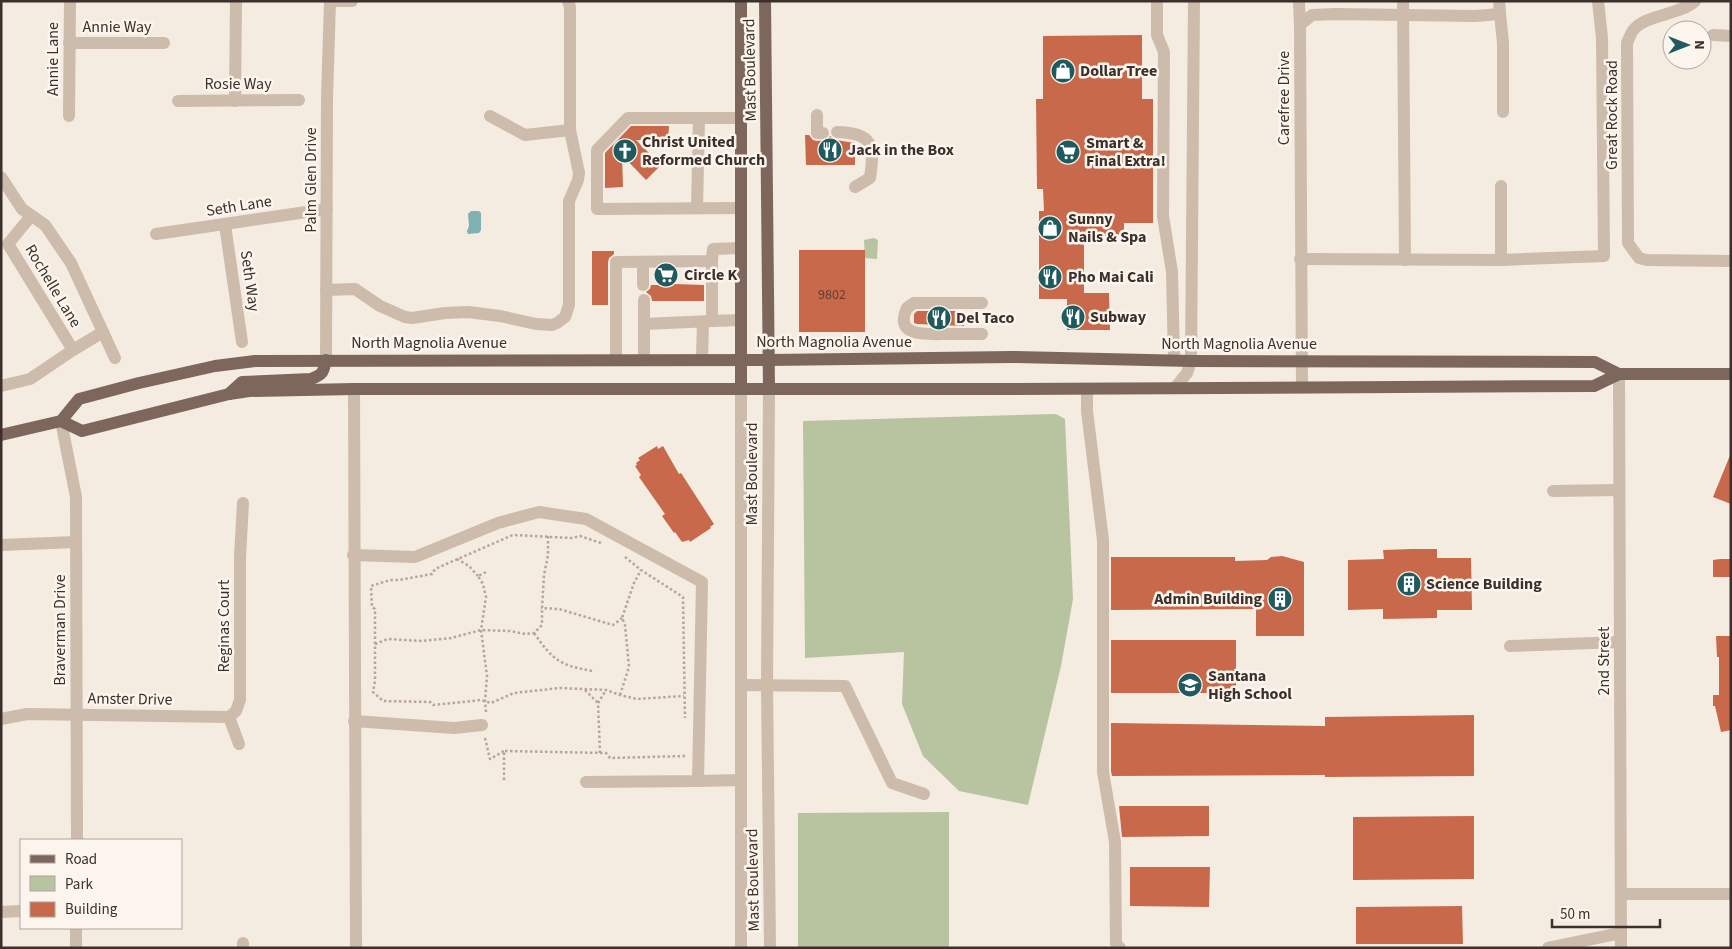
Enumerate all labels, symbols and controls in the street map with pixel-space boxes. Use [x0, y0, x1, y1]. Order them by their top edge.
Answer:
street label: Annie Way [82, 16, 152, 38]
street label: Mast Boulevard [738, 18, 762, 122]
north arrow [1662, 20, 1712, 70]
street label: Annie Lane [42, 22, 64, 96]
text: N [1689, 40, 1709, 50]
street label: Carefree Drive [1273, 51, 1295, 145]
shop icon: Dollar Tree [1050, 58, 1076, 84]
place label: Dollar Tree [1080, 60, 1157, 82]
street label: Great Rock Road [1601, 60, 1623, 170]
street label: Rosie Way [204, 73, 272, 95]
street label: Palm Glen Drive [300, 127, 322, 233]
place label: Christ United Reformed Church [642, 131, 765, 171]
place label: Smart & Final Extra! [1086, 132, 1166, 172]
restaurant icon: Jack in the Box [817, 137, 843, 163]
church icon: Christ United Reformed Church [612, 138, 638, 164]
place label: Jack in the Box [848, 139, 954, 161]
supermarket icon: Smart & Final Extra! [1055, 139, 1081, 165]
street label: Seth Lane [205, 190, 273, 222]
place label: Sunny Nails & Spa [1068, 208, 1147, 248]
shop icon: Sunny Nails & Spa [1037, 215, 1063, 241]
street label: Rochelle Lane [20, 240, 87, 332]
street label: Seth Way [235, 249, 265, 313]
supermarket icon: Circle K [653, 262, 679, 288]
place label: Circle K [684, 264, 737, 286]
restaurant icon: Pho Mai Cali [1037, 264, 1063, 290]
place label: Pho Mai Cali [1068, 266, 1154, 288]
house number: 9802 [818, 285, 846, 305]
restaurant icon: Subway [1060, 304, 1086, 330]
restaurant icon: Del Taco [926, 305, 952, 331]
place label: Subway [1090, 306, 1147, 328]
place label: Del Taco [956, 307, 1015, 329]
street label: North Magnolia Avenue [756, 331, 912, 353]
street label: North Magnolia Avenue [351, 332, 507, 354]
street label: North Magnolia Avenue [1161, 333, 1317, 355]
street label: Mast Boulevard [741, 422, 763, 526]
building icon: Science Building [1396, 571, 1422, 597]
place label: Science Building [1426, 573, 1542, 595]
street label: Braverman Drive [49, 574, 71, 686]
street label: Reginas Court [213, 579, 235, 672]
building icon: Admin Building [1267, 586, 1293, 612]
place label: Admin Building [1153, 588, 1262, 610]
street label: 2nd Street [1593, 626, 1615, 695]
place label: Santana High School [1208, 665, 1292, 705]
school or university icon: Santana High School [1177, 672, 1203, 698]
street label: Amster Drive [87, 687, 173, 711]
street label: Mast Boulevard [741, 828, 765, 932]
legend [20, 839, 182, 929]
text: Road [65, 849, 97, 870]
text: Park [65, 874, 94, 895]
scale bar [1552, 896, 1660, 928]
text: Building [65, 899, 118, 920]
text: 50 m [1560, 904, 1590, 925]

